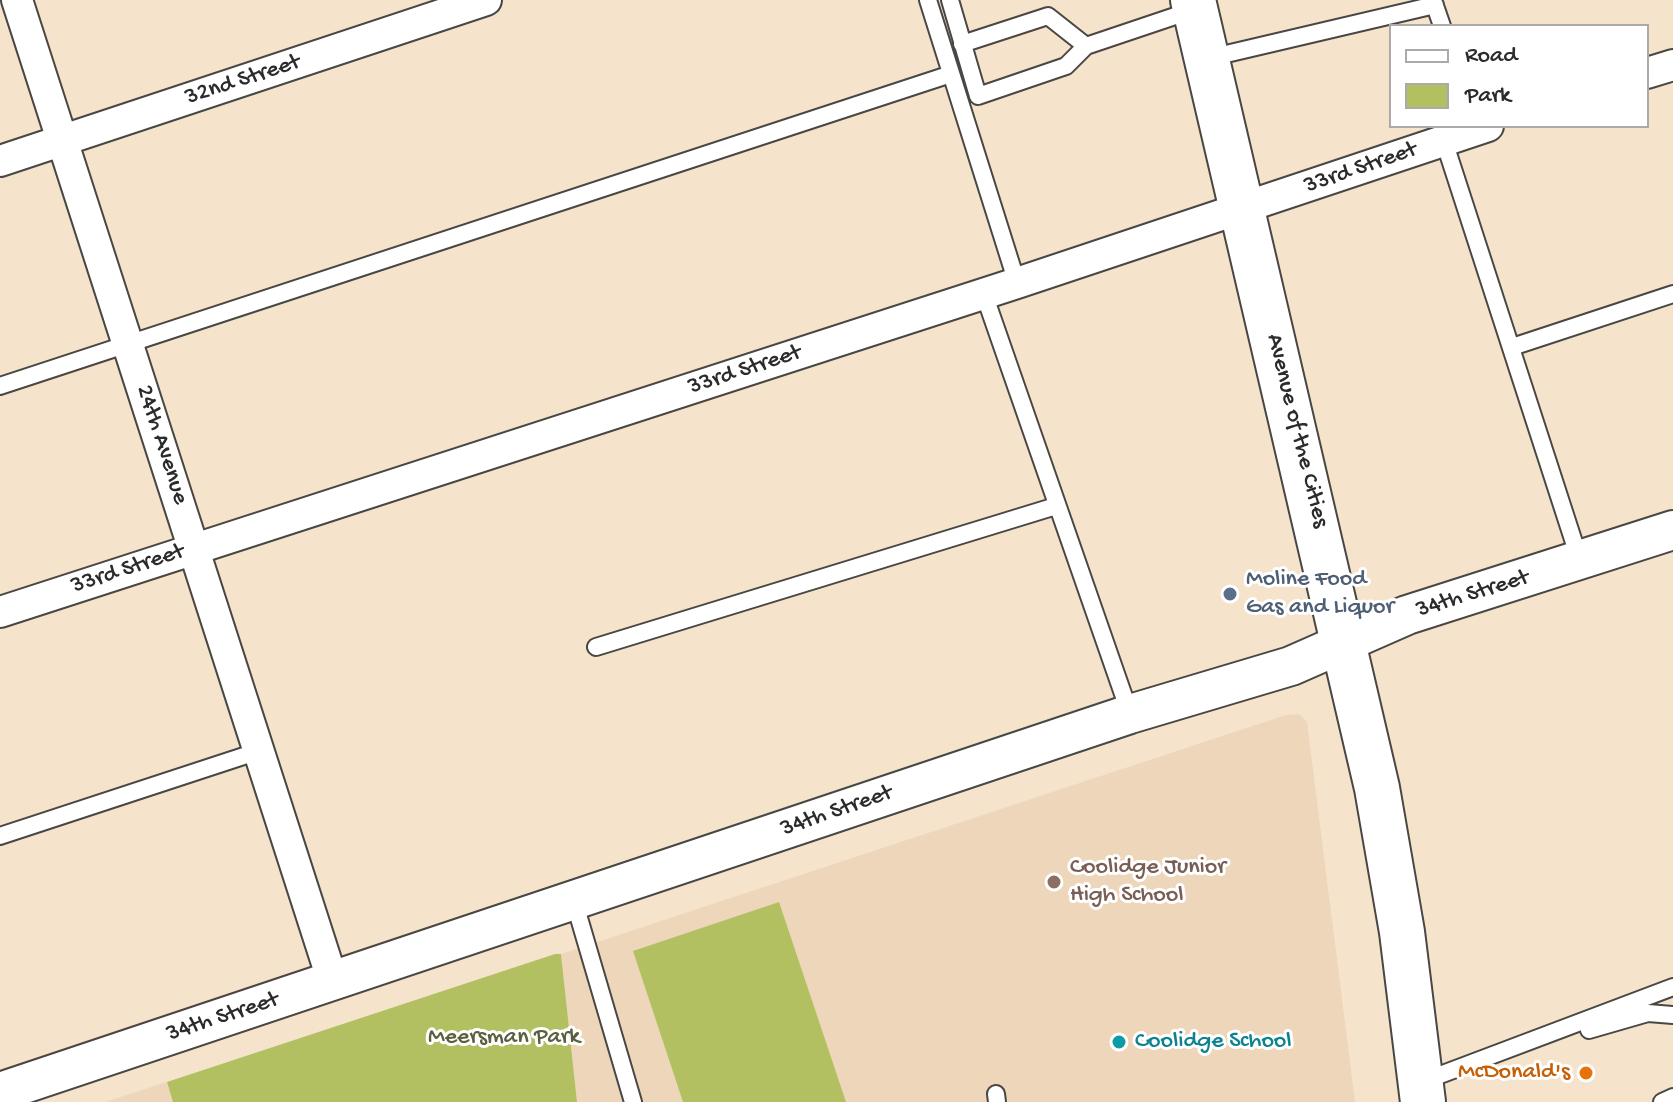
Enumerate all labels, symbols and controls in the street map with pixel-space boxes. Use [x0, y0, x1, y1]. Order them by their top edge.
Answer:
legend [1389, 24, 1649, 128]
text: Road [1465, 42, 1517, 71]
street label: 32nd Street [182, 49, 304, 113]
text: Park [1465, 82, 1511, 111]
street label: 33rd Street [1301, 136, 1421, 202]
street label: Avenue of the Cities [1258, 331, 1334, 531]
street label: 33rd Street [685, 339, 805, 403]
street label: 24th Avenue [128, 382, 194, 508]
street label: 33rd Street [68, 538, 188, 602]
street label: 34th Street [1413, 564, 1533, 626]
place label: Moline Food Gas and Liquor [1246, 566, 1394, 622]
marker: Moline Food Gas and Liquor [1221, 585, 1239, 603]
street label: 34th Street [777, 779, 897, 845]
place label: Coolidge Junior High School [1070, 854, 1226, 910]
marker: Coolidge Junior High School [1045, 873, 1063, 891]
street label: 34th Street [163, 986, 283, 1050]
park label: Meersman Park [428, 1024, 580, 1052]
place label: Coolidge School [1135, 1028, 1292, 1056]
marker: Coolidge School [1110, 1033, 1128, 1051]
place label: McDonald's [1458, 1059, 1570, 1087]
marker: McDonald's [1577, 1064, 1595, 1082]

